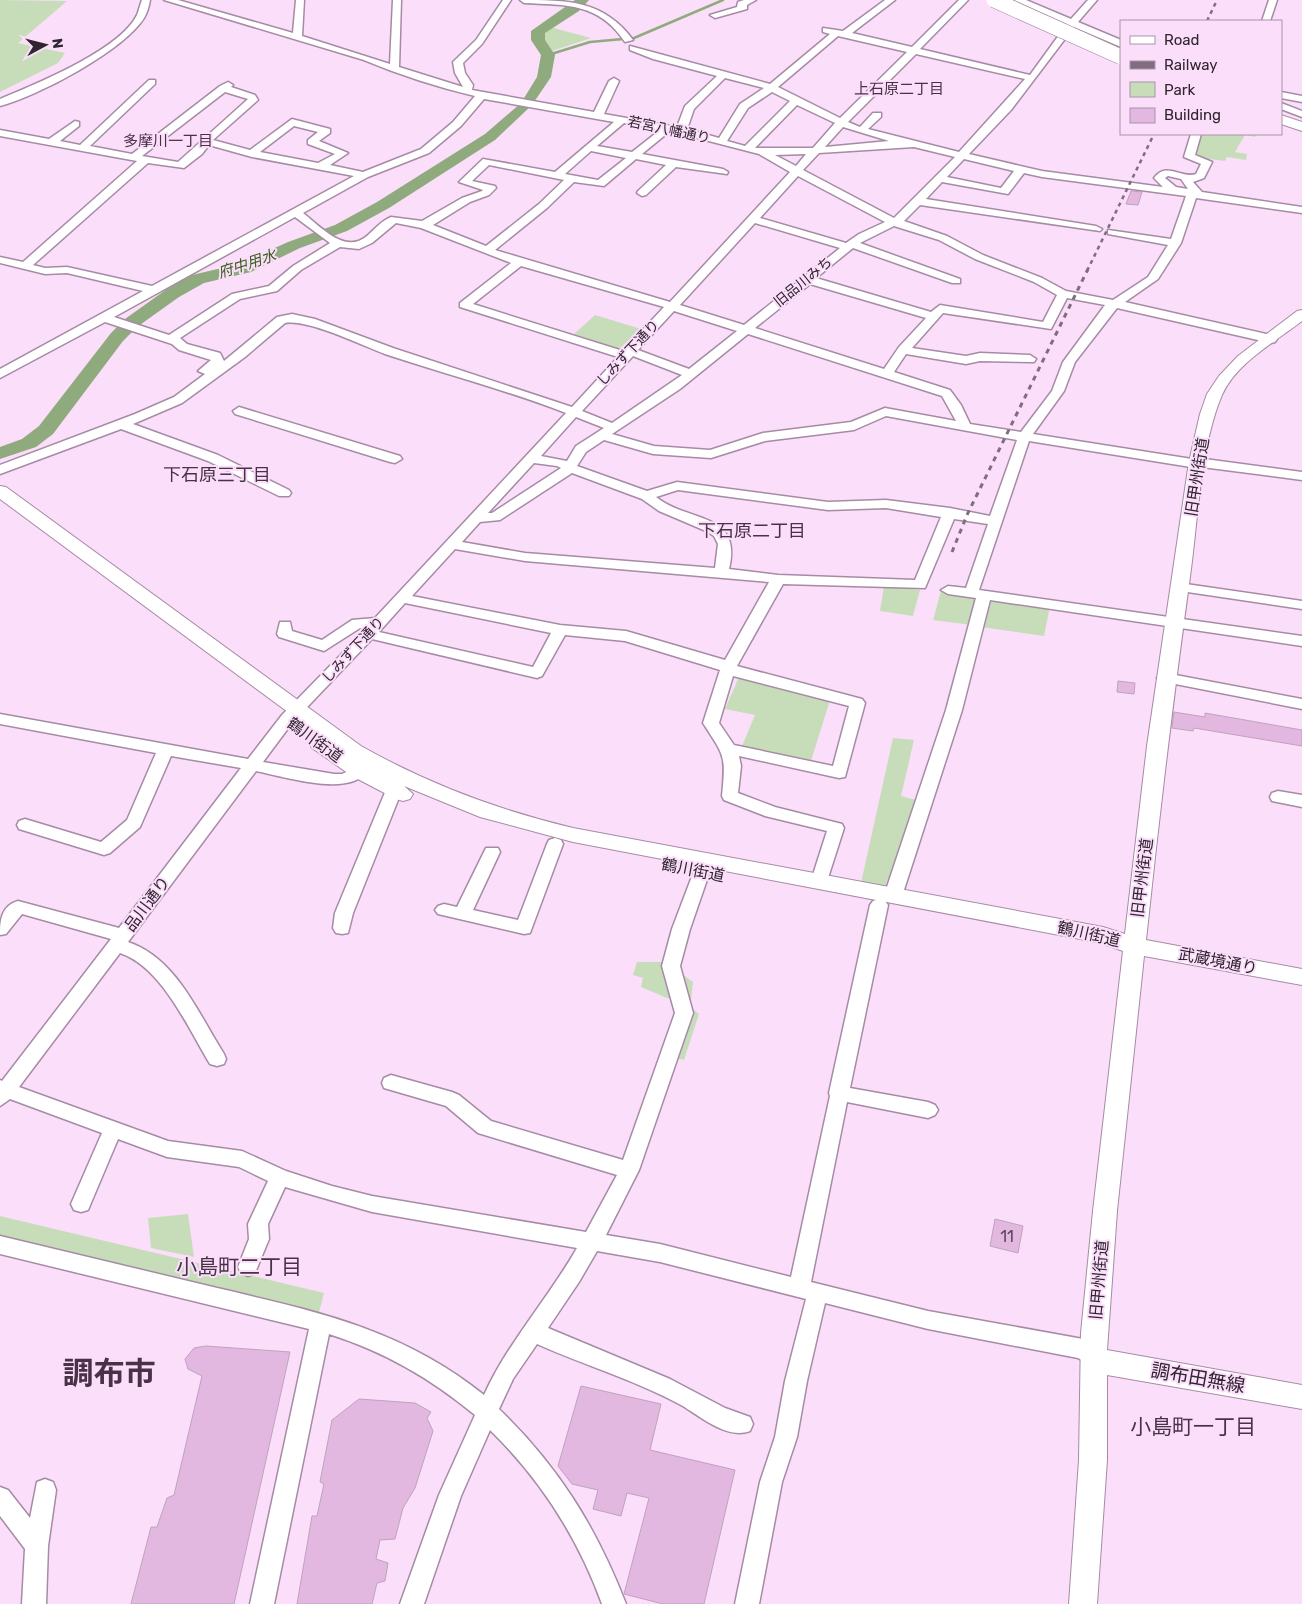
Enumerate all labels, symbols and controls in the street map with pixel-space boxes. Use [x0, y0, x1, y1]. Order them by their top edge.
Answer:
north arrow [20, 20, 70, 70]
legend [1120, 20, 1282, 135]
text: Road [1164, 31, 1200, 49]
text: N [48, 37, 66, 50]
text: Railway [1164, 56, 1218, 74]
district label: 上石原二丁目 [854, 80, 944, 98]
text: Park [1164, 81, 1195, 99]
text: Building [1164, 106, 1221, 124]
street label: 若宮八幡通り [626, 113, 712, 147]
district label: 多摩川一丁目 [123, 132, 213, 150]
water label: 府中用水 [216, 246, 280, 282]
street label: 旧品川みち [770, 253, 836, 311]
street label: しみず下通り [593, 316, 663, 390]
street label: 旧甲州街道 [1181, 436, 1213, 518]
district label: 下石原三丁目 [163, 464, 271, 486]
district label: 下石原二丁目 [698, 520, 806, 542]
street label: しみず下通り [318, 613, 388, 687]
street label: 鶴川街道 [284, 714, 346, 766]
street label: 旧甲州街道 [1128, 837, 1156, 919]
street label: 鶴川街道 [660, 855, 726, 885]
street label: 品川通り [120, 873, 174, 935]
street label: 鶴川街道 [1056, 918, 1122, 950]
street label: 武蔵境通り [1177, 944, 1259, 978]
house number: 11 [1000, 1227, 1014, 1246]
street label: 旧甲州街道 [1086, 1239, 1112, 1321]
district label: 小島町二丁目 [176, 1254, 302, 1279]
district label: 調布市 [63, 1355, 156, 1392]
street label: 調布田無線 [1149, 1358, 1247, 1398]
district label: 小島町一丁目 [1130, 1414, 1256, 1439]

